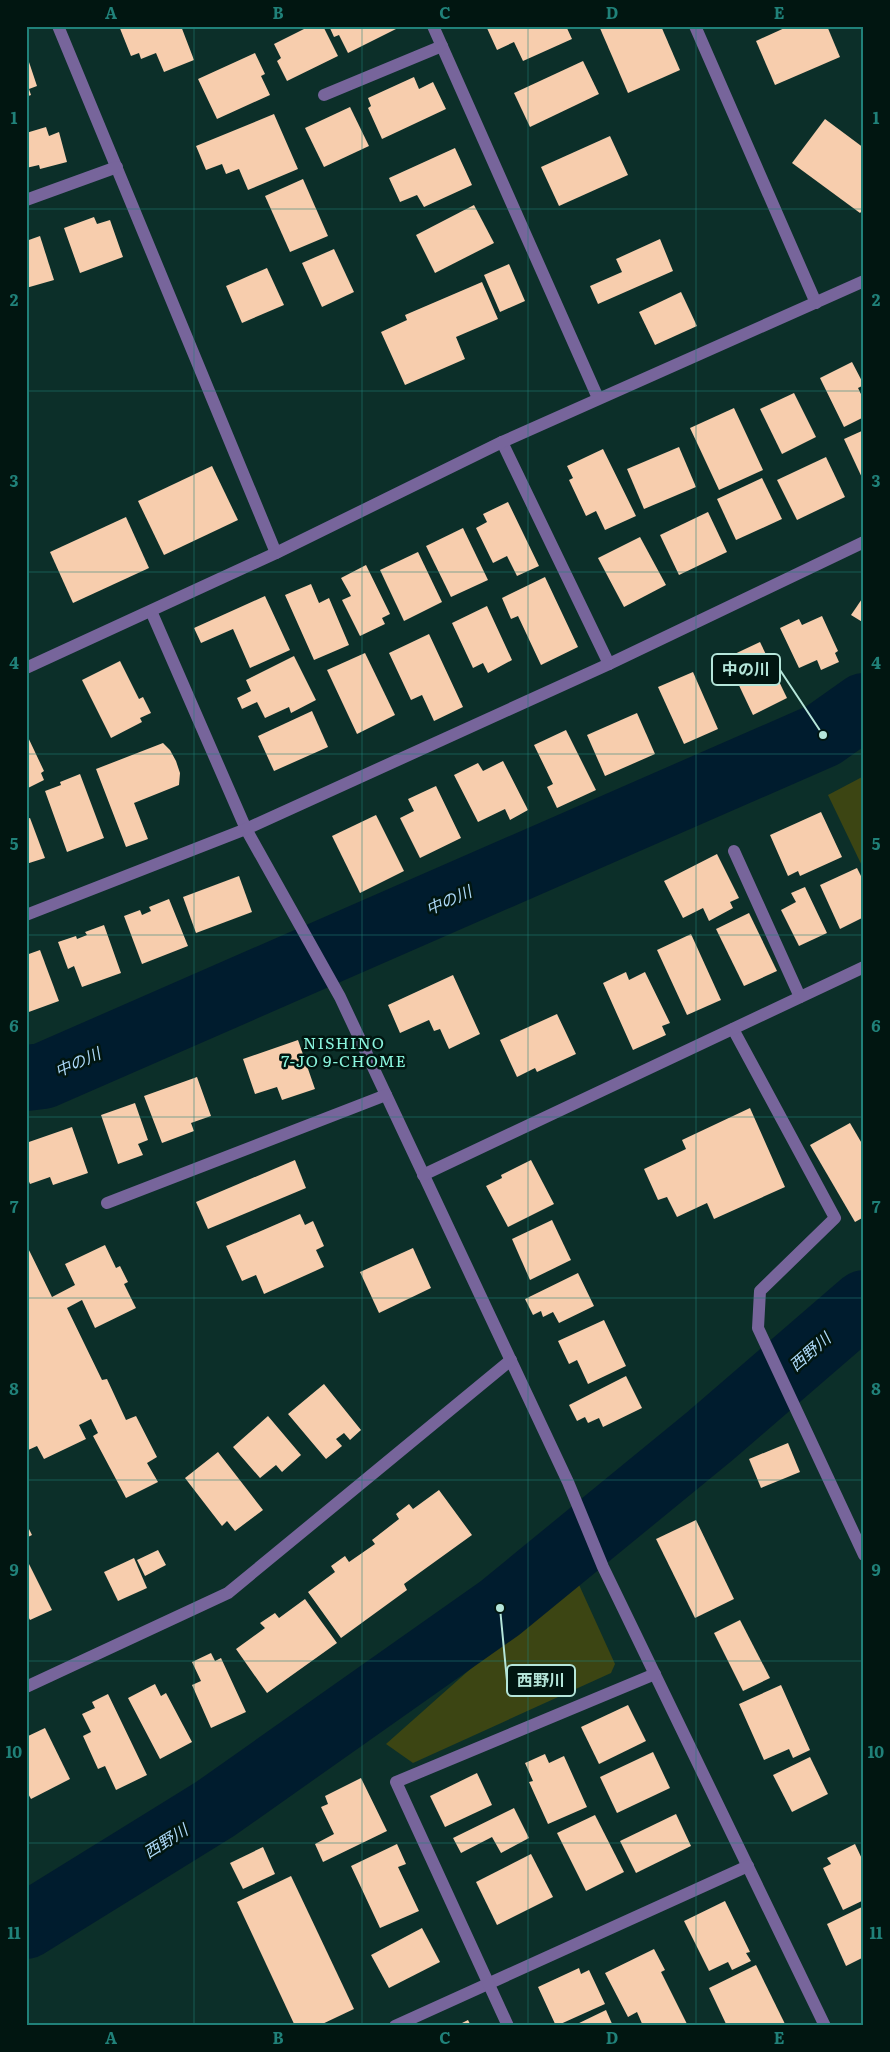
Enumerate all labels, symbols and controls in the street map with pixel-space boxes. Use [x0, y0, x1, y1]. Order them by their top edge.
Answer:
text: A [105, 0, 117, 24]
text: B [272, 0, 284, 24]
text: C [439, 0, 451, 24]
text: D [606, 0, 618, 24]
text: E [774, 0, 785, 24]
text: 1 [11, 105, 18, 129]
text: 1 [873, 105, 880, 129]
text: 2 [10, 287, 19, 311]
text: 2 [872, 287, 881, 311]
text: 3 [10, 468, 19, 492]
text: 3 [872, 468, 881, 492]
text: 4 [9, 650, 19, 674]
text: 4 [871, 650, 881, 674]
callout: 中の川 [712, 654, 780, 685]
text: 中の川 [722, 656, 770, 680]
text: 5 [10, 831, 19, 855]
text: 5 [872, 831, 881, 855]
water label: 中の川 [421, 877, 477, 920]
text: 6 [9, 1013, 19, 1037]
text: 6 [871, 1013, 881, 1037]
district label: NISHINO 7-JO 9-CHOME [281, 1030, 407, 1072]
water label: 中の川 [50, 1039, 106, 1082]
text: 7 [10, 1194, 19, 1218]
text: 7 [872, 1194, 881, 1218]
water label: 西野川 [783, 1325, 836, 1376]
text: 8 [9, 1376, 19, 1400]
text: 8 [871, 1376, 881, 1400]
text: 9 [9, 1557, 19, 1581]
text: 9 [871, 1557, 881, 1581]
callout: 西野川 [507, 1665, 575, 1696]
text: 西野川 [517, 1667, 565, 1691]
text: 10 [6, 1739, 22, 1763]
text: 10 [868, 1739, 884, 1763]
water label: 西野川 [138, 1816, 193, 1863]
text: 11 [7, 1920, 21, 1944]
text: 11 [869, 1920, 883, 1944]
text: A [105, 2025, 117, 2049]
text: B [272, 2025, 284, 2049]
text: C [439, 2025, 451, 2049]
text: D [606, 2025, 618, 2049]
text: E [774, 2025, 785, 2049]

